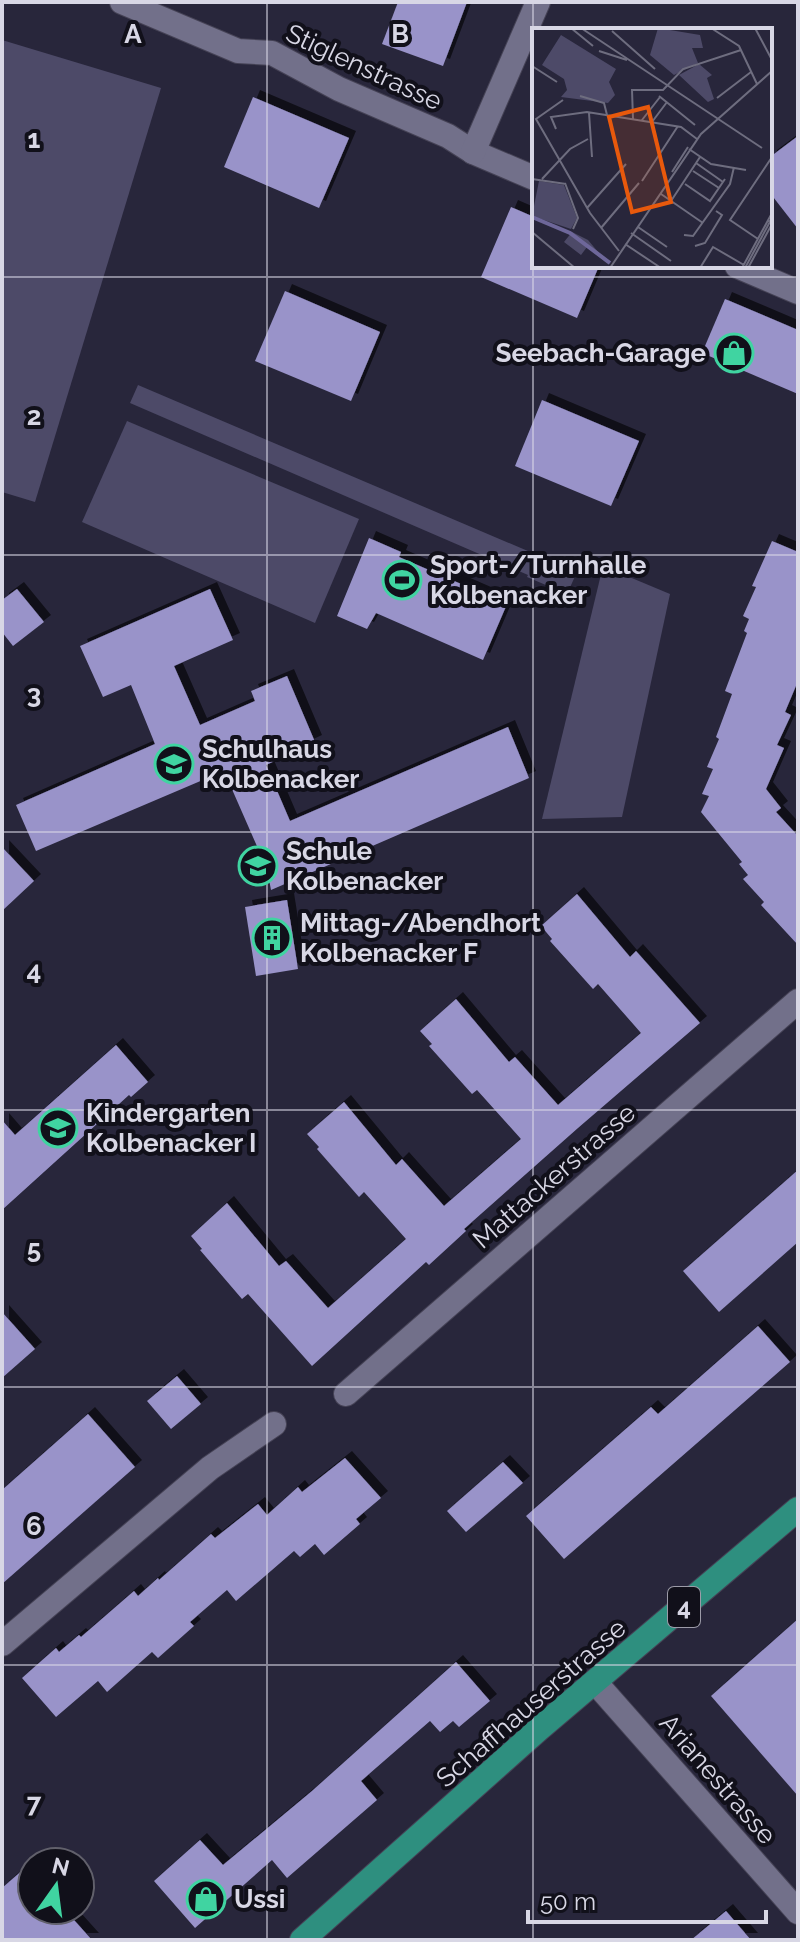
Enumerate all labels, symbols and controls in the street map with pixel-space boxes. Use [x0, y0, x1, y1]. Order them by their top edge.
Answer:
street label: Stiglenstrasse [281, 18, 447, 116]
text: A [124, 19, 142, 49]
text: B [391, 19, 409, 49]
inset map [532, 28, 772, 268]
text: 1 [28, 124, 41, 154]
shop icon: Seebach-Garage [713, 332, 755, 374]
place label: Seebach-Garage [496, 338, 706, 368]
text: 2 [27, 401, 41, 431]
place label: Sport-/Turnhalle Kolbenacker [430, 550, 647, 610]
sports icon: Sport-/Turnhalle Kolbenacker [381, 559, 423, 601]
text: 3 [27, 679, 41, 709]
place label: Schulhaus Kolbenacker [202, 734, 359, 794]
school or university icon: Schulhaus Kolbenacker [153, 743, 195, 785]
place label: Schule Kolbenacker [286, 836, 443, 896]
school or university icon: Schule Kolbenacker [237, 845, 279, 887]
place label: Mittag-/Abendhort Kolbenacker F [300, 908, 541, 968]
building icon: Mittag-/Abendhort Kolbenacker F [251, 917, 293, 959]
text: 4 [27, 956, 41, 986]
street label: Mattackerstrasse [467, 1097, 641, 1255]
place label: Kindergarten Kolbenacker I [86, 1098, 256, 1158]
school or university icon: Kindergarten Kolbenacker I [37, 1107, 79, 1149]
text: 5 [27, 1234, 41, 1264]
text: 6 [26, 1511, 42, 1541]
road number: 4 [668, 1587, 700, 1627]
street label: Schaffhauserstrasse [430, 1613, 632, 1793]
street label: Arianestrasse [654, 1708, 782, 1850]
text: 7 [27, 1788, 42, 1818]
north arrow [16, 1846, 96, 1926]
text: N [50, 1852, 72, 1881]
scale bar [528, 1874, 766, 1924]
shop icon: Ussi [185, 1878, 227, 1920]
place label: Ussi [234, 1884, 286, 1914]
text: 50 m [540, 1887, 596, 1916]

